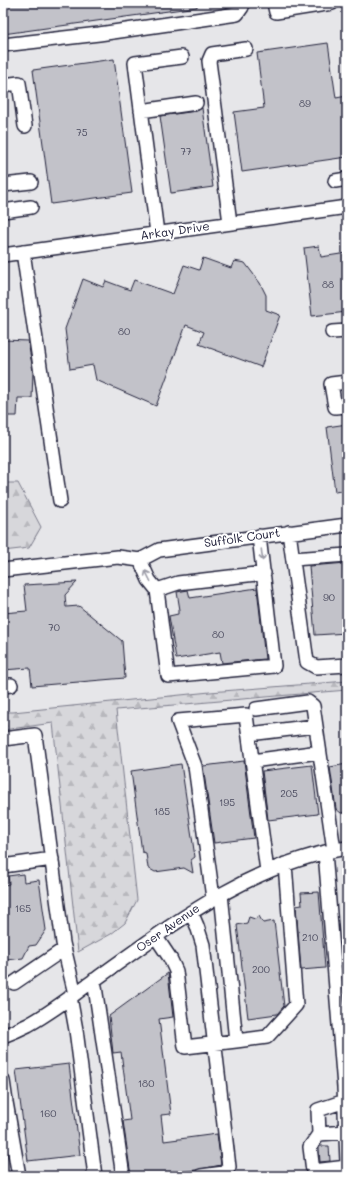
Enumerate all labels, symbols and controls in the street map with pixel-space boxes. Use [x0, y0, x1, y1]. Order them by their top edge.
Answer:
house number: 89 [299, 96, 311, 110]
house number: 75 [76, 125, 88, 139]
house number: 77 [180, 144, 192, 158]
street label: Arkay Drive [139, 217, 211, 243]
house number: 88 [322, 277, 334, 291]
house number: 80 [118, 324, 130, 338]
street label: Suffolk Court [203, 524, 281, 550]
one-way arrow [258, 548, 265, 561]
one-way arrow [143, 570, 151, 582]
house number: 90 [323, 590, 335, 604]
house number: 70 [48, 620, 60, 634]
house number: 80 [212, 627, 224, 641]
house number: 205 [280, 786, 298, 800]
house number: 195 [219, 795, 235, 809]
house number: 185 [154, 804, 170, 818]
street label: Oser Avenue [132, 899, 202, 955]
house number: 165 [15, 901, 31, 915]
house number: 210 [302, 930, 318, 944]
house number: 200 [252, 962, 270, 976]
house number: 180 [138, 1076, 154, 1090]
house number: 160 [40, 1106, 56, 1120]

